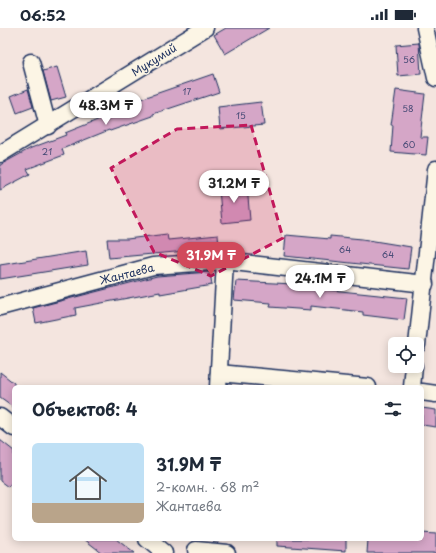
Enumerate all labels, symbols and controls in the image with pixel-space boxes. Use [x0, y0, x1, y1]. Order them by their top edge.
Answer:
text: 06:52 [20, 3, 66, 26]
street label: Мукумий [128, 39, 180, 80]
house number: 56 [403, 52, 415, 66]
house number: 17 [183, 84, 192, 98]
pin: 48.3M ₸ [69, 92, 143, 126]
text: 48.3M ₸ [79, 95, 133, 114]
house number: 58 [402, 101, 414, 115]
house number: 15 [236, 108, 246, 122]
house number: 60 [403, 137, 416, 151]
house number: 21 [42, 144, 52, 158]
pin: 31.2M ₸ [197, 170, 271, 204]
text: 31.2M ₸ [208, 173, 260, 192]
pin: 31.9M ₸ [174, 242, 248, 276]
house number: 64 [339, 242, 351, 256]
text: 31.9M ₸ [186, 245, 236, 264]
house number: 64 [382, 247, 394, 261]
street label: Жантаева [97, 259, 156, 289]
pin: 24.1M ₸ [283, 265, 357, 299]
text: 24.1M ₸ [294, 268, 346, 287]
map controls [388, 337, 424, 373]
button: locate [388, 337, 424, 373]
text: Объектов: 4 [32, 396, 137, 422]
icon: filters [382, 398, 404, 420]
text: 31.9M ₸ [156, 451, 221, 477]
icon: home [64, 459, 112, 507]
text: 2-комн. · 68 m² [156, 477, 260, 496]
text: Жантаева [156, 496, 221, 515]

